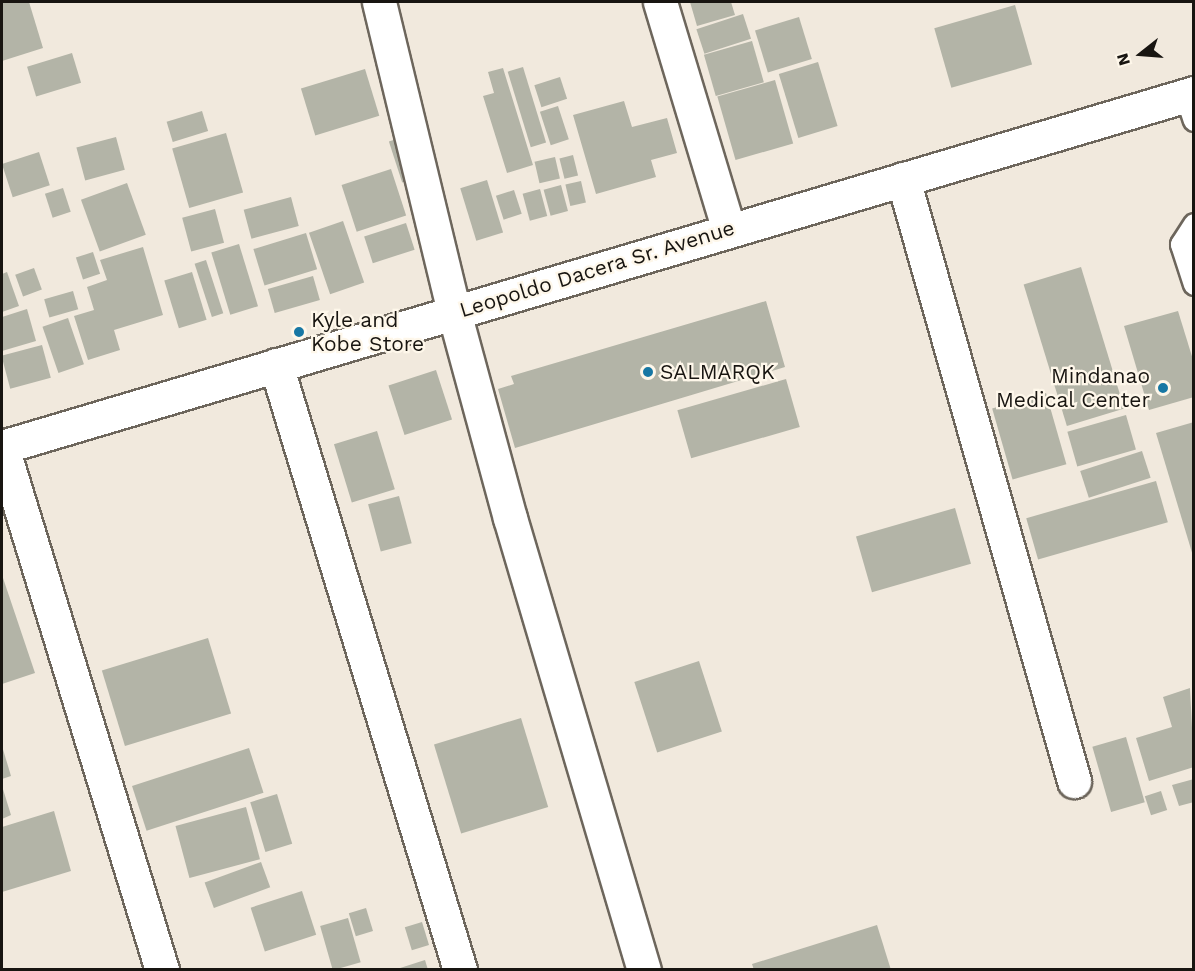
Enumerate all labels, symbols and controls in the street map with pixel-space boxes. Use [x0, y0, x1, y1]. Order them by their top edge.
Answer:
north arrow [1111, 24, 1171, 84]
text: N [1112, 51, 1134, 68]
street label: Leopoldo Dacera Sr. Avenue [456, 215, 738, 323]
place label: Kyle and Kobe Store [311, 307, 424, 357]
marker: Kyle and Kobe Store [292, 325, 306, 339]
place label: SALMARQK [660, 359, 775, 385]
place label: Mindanao Medical Center [995, 363, 1150, 413]
marker: SALMARQK [641, 365, 655, 379]
marker: Mindanao Medical Center [1154, 379, 1172, 397]

